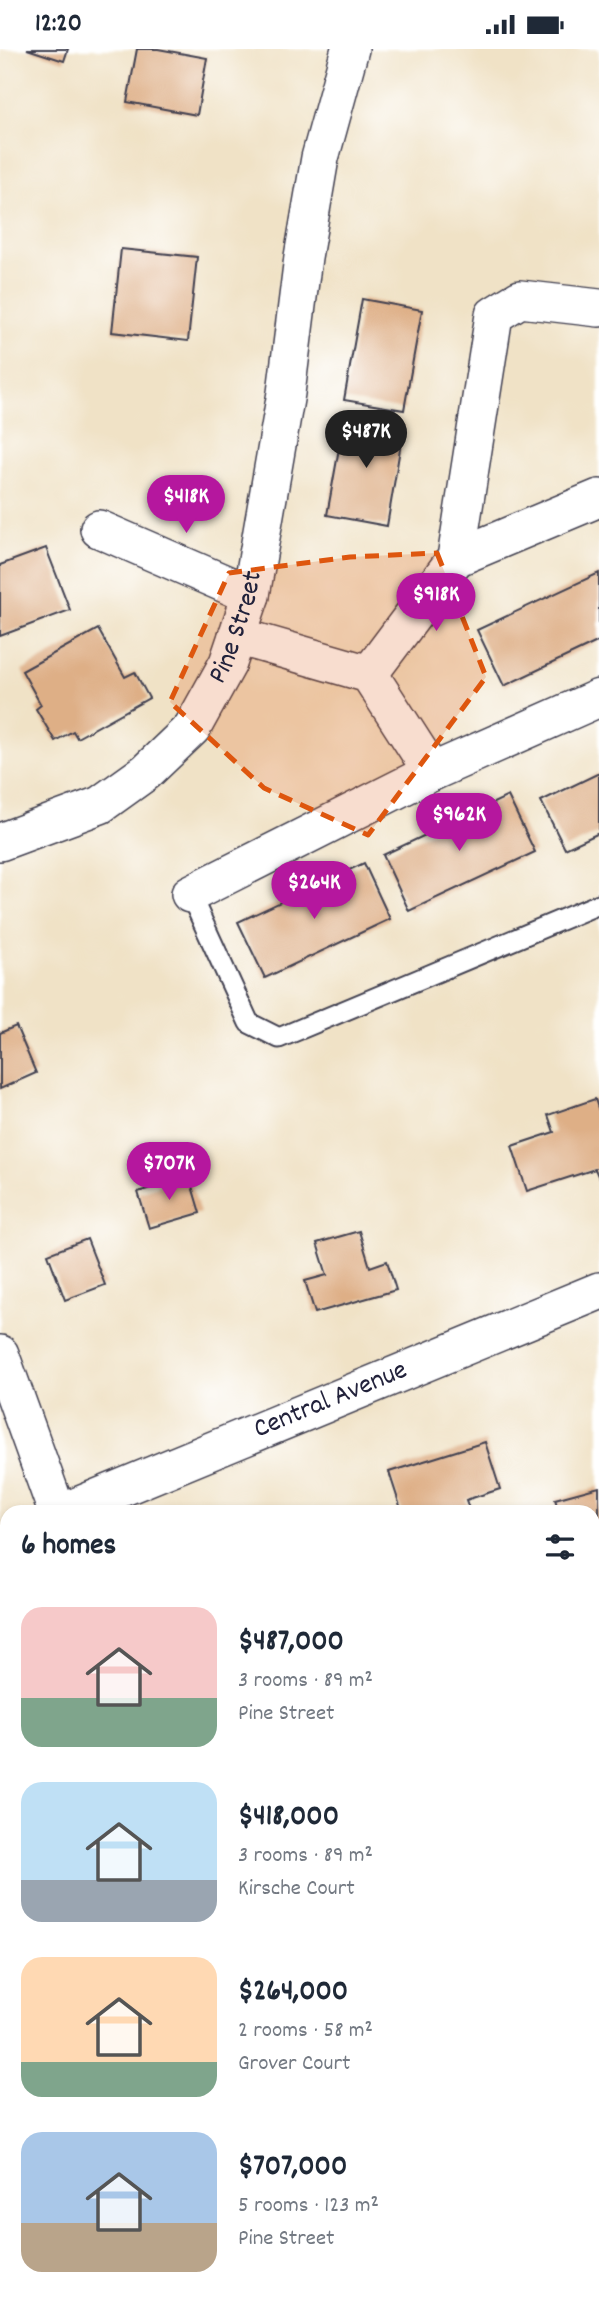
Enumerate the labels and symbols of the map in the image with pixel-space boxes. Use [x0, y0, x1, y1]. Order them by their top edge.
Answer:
pin: $487K [317, 411, 415, 470]
pin: $418K [137, 475, 235, 535]
street label: Pine Street [200, 568, 275, 692]
pin: $918K [387, 573, 485, 633]
pin: $962K [410, 793, 508, 853]
pin: $264K [265, 861, 363, 921]
pin: $707K [120, 1143, 218, 1202]
street label: Central Avenue [248, 1352, 414, 1451]

